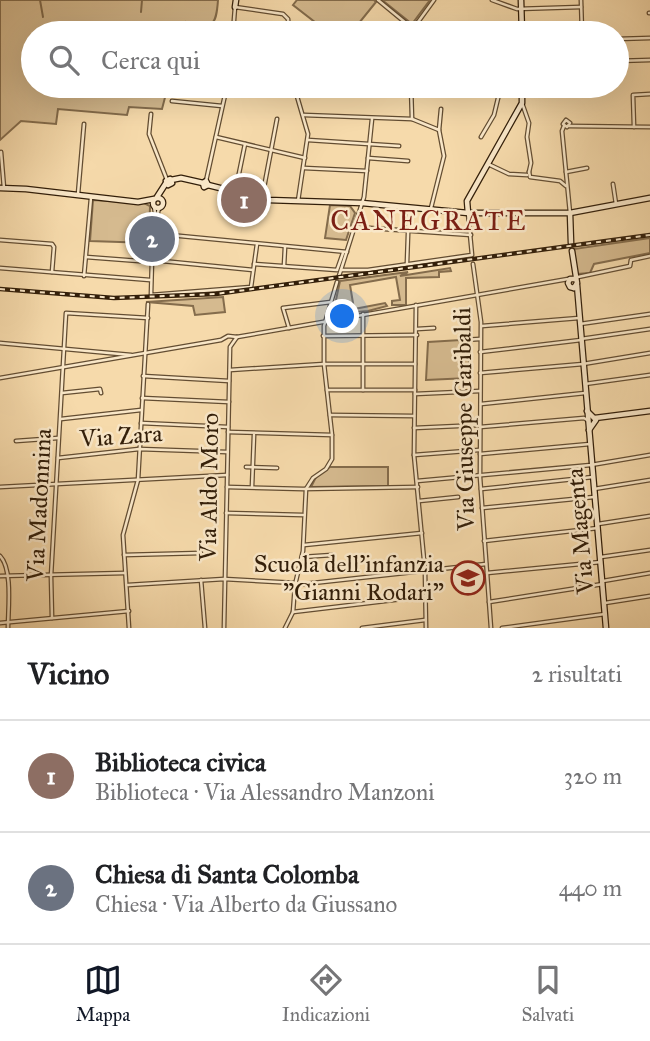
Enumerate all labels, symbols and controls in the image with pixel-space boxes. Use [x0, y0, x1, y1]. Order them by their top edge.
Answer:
search box [21, 21, 629, 98]
icon: search [45, 41, 83, 79]
text: Cerca qui [101, 44, 200, 76]
pin: 1 [221, 174, 267, 226]
district label: CANEGRATE [330, 203, 528, 238]
pin: 2 [129, 213, 175, 265]
your location [325, 299, 359, 333]
street label: Via Giuseppe Garibaldi [447, 307, 481, 532]
street label: Via Aldo Moro [193, 413, 225, 562]
street label: Via Zara [78, 418, 164, 454]
street label: Via Madonnina [20, 427, 58, 583]
street label: Via Magenta [559, 466, 601, 596]
place label: Scuola dell'infanzia "Gianni Rodari" [254, 549, 445, 607]
school or university icon: Scuola dell'infanzia "Gianni Rodari" [449, 559, 487, 597]
text: Vicino [28, 656, 109, 692]
text: 2 risultati [532, 660, 622, 688]
text: Biblioteca civica [95, 746, 266, 778]
text: 1 [46, 762, 56, 790]
text: 320 m [564, 762, 622, 790]
text: Biblioteca · Via Alessandro Manzoni [95, 778, 435, 806]
text: Chiesa di Santa Colomba [95, 858, 359, 890]
text: 2 [45, 874, 57, 902]
text: 440 m [559, 874, 622, 902]
text: Chiesa · Via Alberto da Giussano [95, 890, 397, 918]
tab: Mappa [76, 961, 130, 1026]
tab: Indicazioni [282, 961, 370, 1026]
tab: Salvati [521, 961, 574, 1026]

